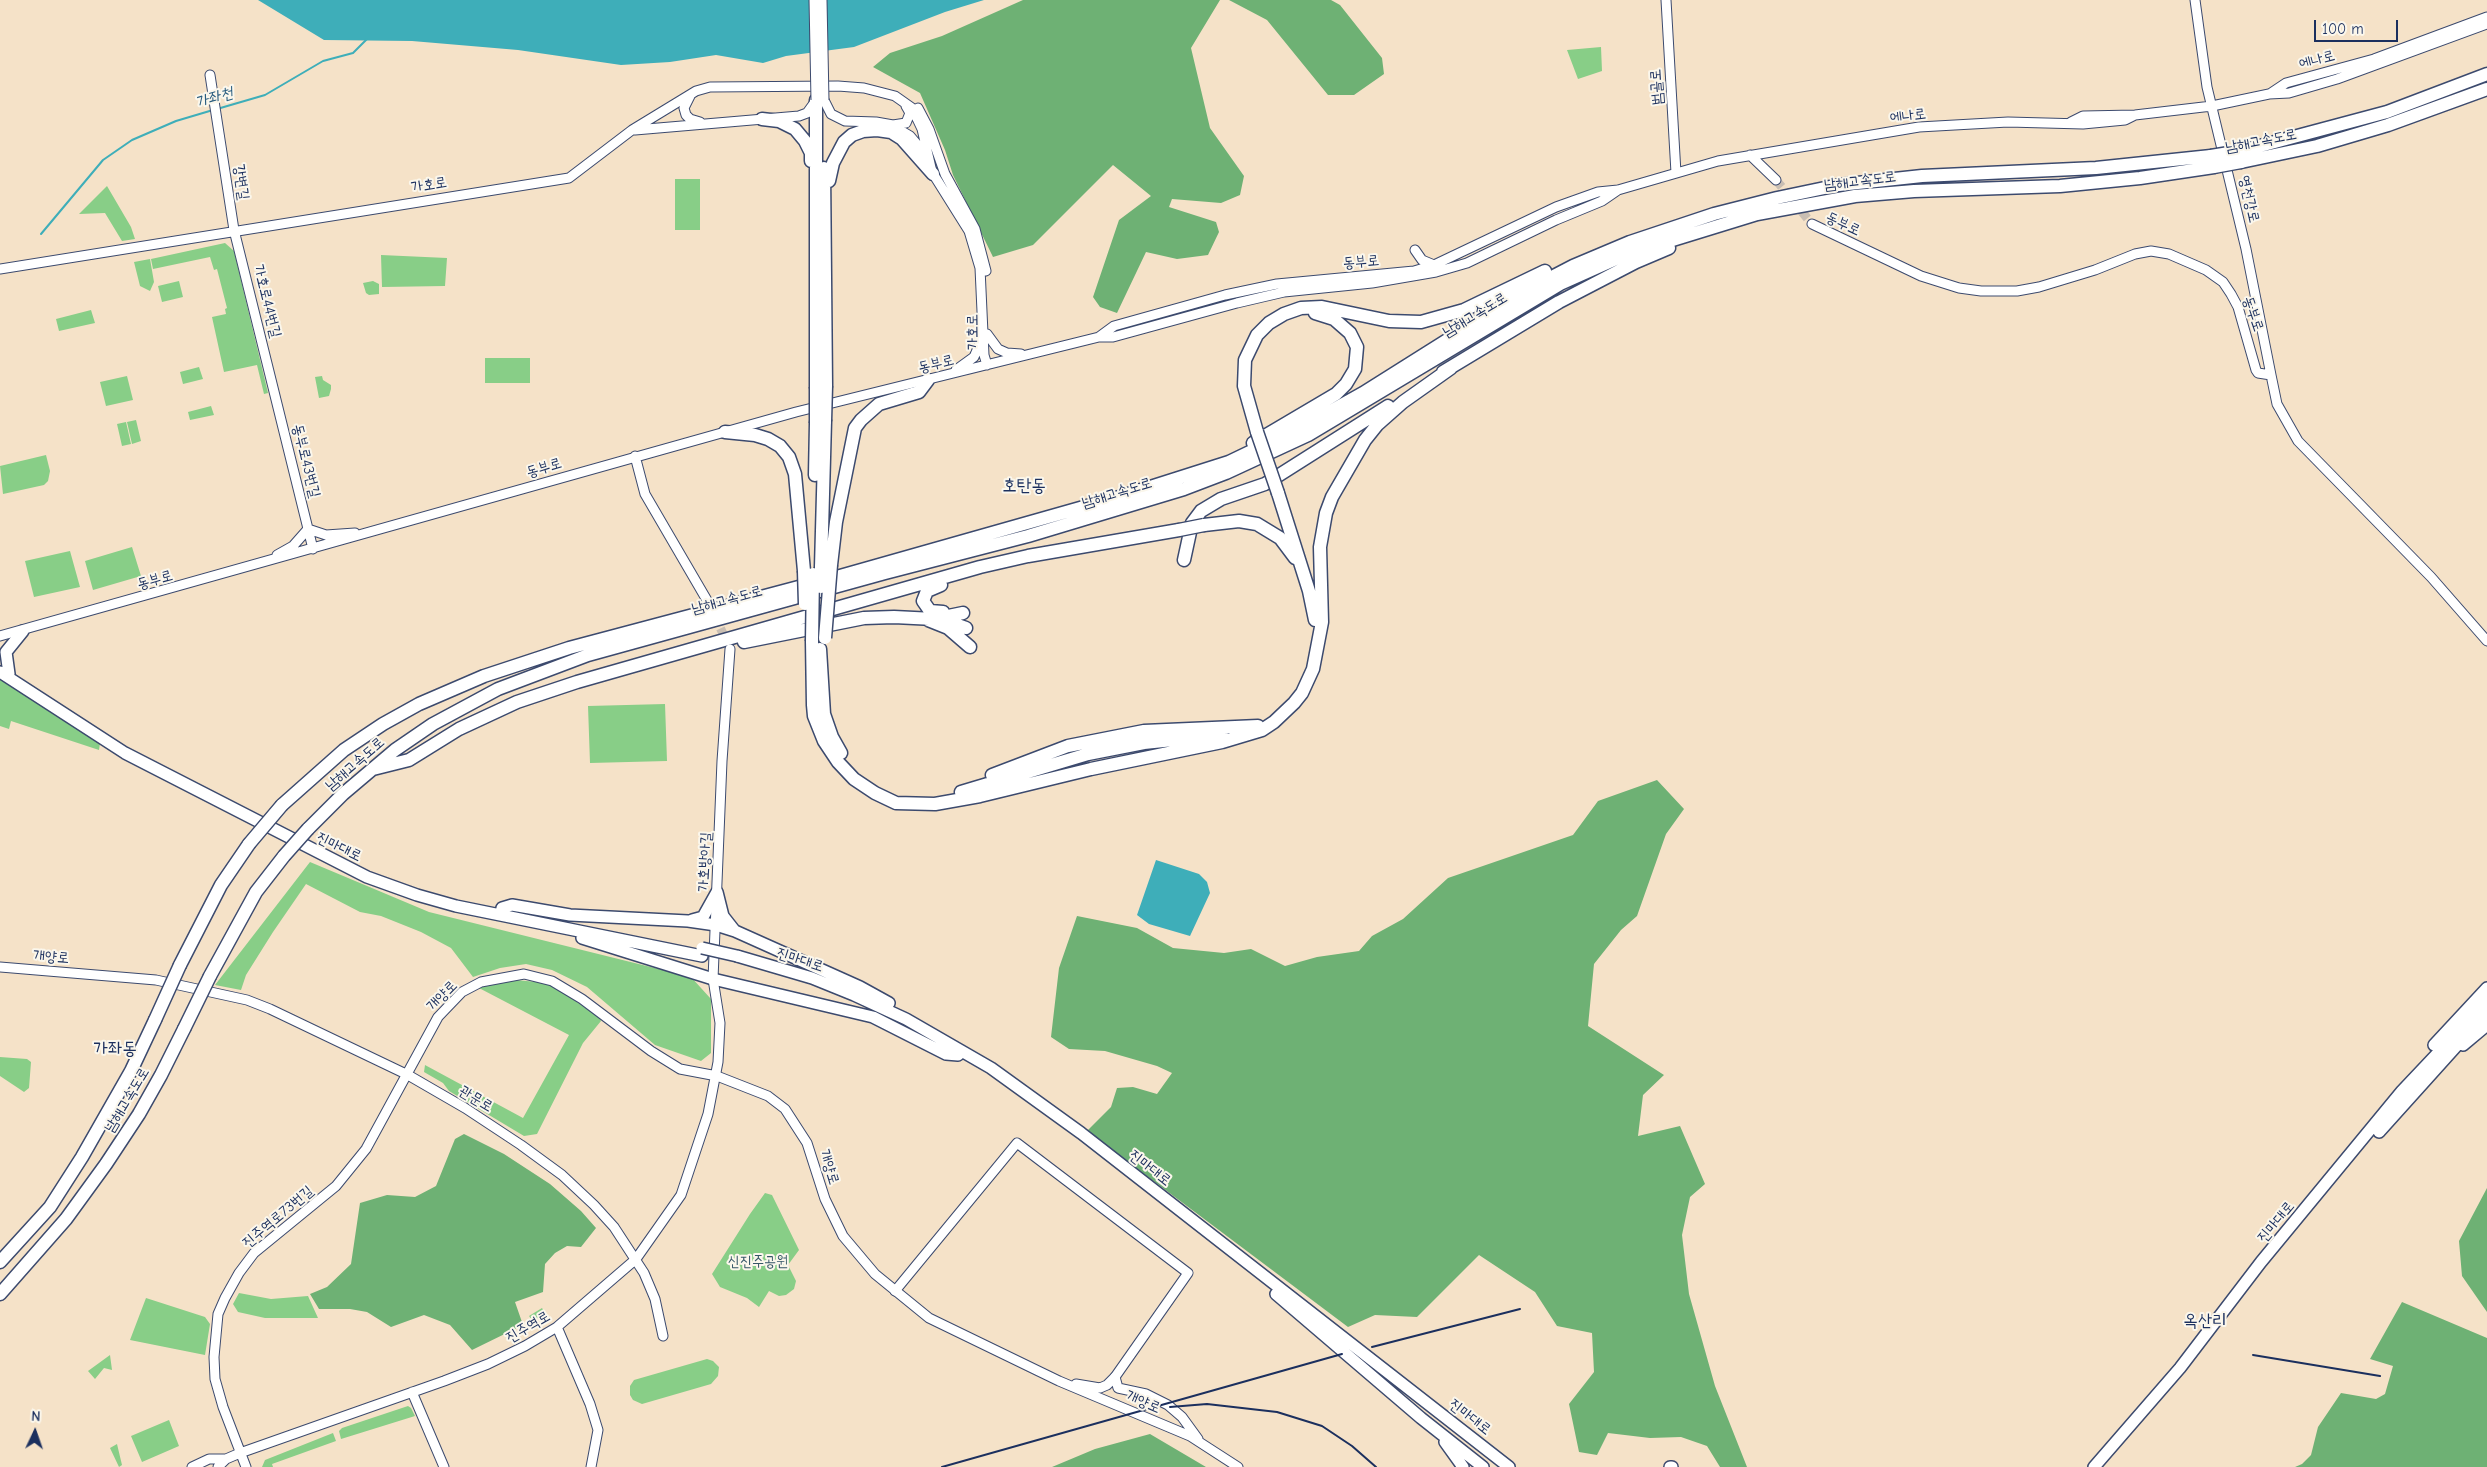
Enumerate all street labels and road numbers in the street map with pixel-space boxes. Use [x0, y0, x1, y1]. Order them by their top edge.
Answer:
street label: 에나로 [2297, 47, 2337, 73]
street label: 범골로 [1647, 68, 1667, 106]
street label: 에나로 [1889, 105, 1927, 127]
street label: 남해고속도로 [2224, 125, 2298, 157]
street label: 강변길 [230, 163, 252, 201]
street label: 남해고속도로 [1823, 168, 1897, 194]
street label: 가호로 [410, 173, 448, 197]
street label: 영천강로 [2235, 173, 2263, 225]
street label: 동부로 [1823, 208, 1863, 240]
street label: 동부로 [1342, 251, 1380, 273]
street label: 가호로44번길 [249, 262, 285, 340]
street label: 남해고속도로 [1439, 289, 1511, 341]
street label: 동부로 [2239, 294, 2267, 334]
street label: 가호로 [964, 314, 982, 350]
street label: 동부로 [916, 351, 956, 377]
street label: 동부로43번길 [288, 422, 324, 500]
street label: 동부로 [524, 454, 564, 482]
street label: 남해고속도로 [1080, 474, 1154, 512]
street label: 동부로 [135, 566, 175, 594]
street label: 남해고속도로 [690, 582, 764, 618]
street label: 남해고속도로 [322, 733, 388, 795]
street label: 진마대로 [313, 828, 365, 866]
street label: 가호방아길 [694, 831, 716, 893]
street label: 진마대로 [774, 944, 826, 976]
street label: 개양로 [32, 946, 70, 968]
street label: 개양로 [423, 977, 461, 1015]
street label: 남해고속도로 [101, 1064, 153, 1136]
street label: 관문로 [456, 1082, 496, 1116]
street label: 진마대로 [1125, 1146, 1175, 1190]
street label: 개양로 [815, 1147, 843, 1187]
street label: 진주역로73번길 [239, 1182, 317, 1252]
street label: 진마대로 [2254, 1198, 2298, 1246]
street label: 진주역로 [503, 1307, 553, 1347]
street label: 개양로 [1123, 1387, 1163, 1417]
street label: 진마대로 [1445, 1395, 1495, 1439]

